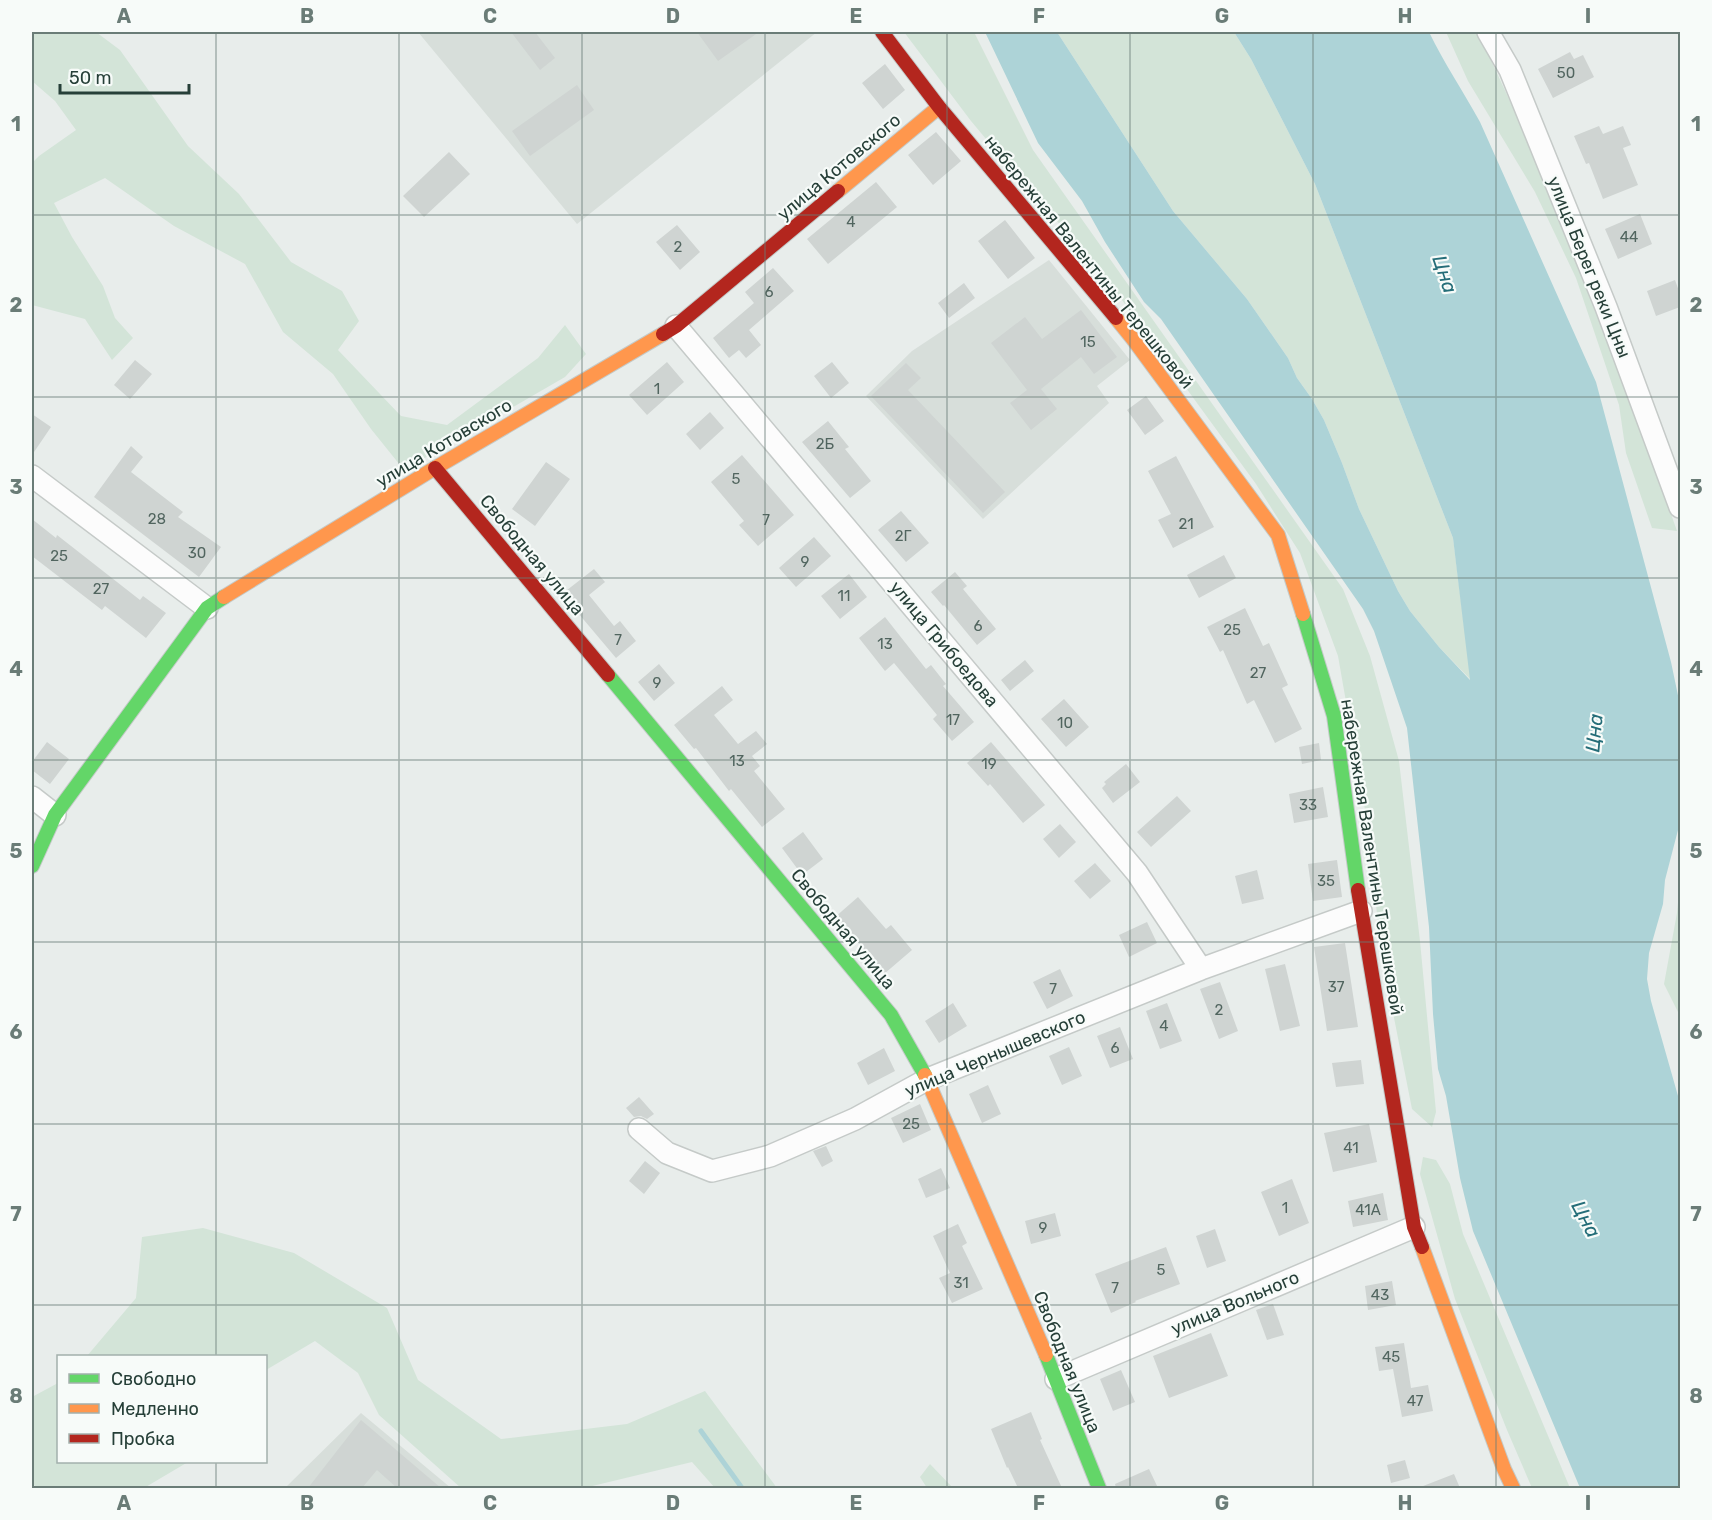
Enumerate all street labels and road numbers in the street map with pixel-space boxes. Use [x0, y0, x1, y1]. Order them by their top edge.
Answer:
street label: улица Котовского [773, 109, 905, 225]
street label: набережная Валентины Терешковой [980, 131, 1198, 393]
street label: улица Берег реки Цны [1543, 173, 1635, 361]
street label: улица Котовского [372, 394, 516, 492]
street label: Свободная улица [475, 490, 589, 620]
street label: улица Грибоедова [885, 576, 1003, 712]
street label: набережная Валентины Терешковой [1336, 697, 1408, 1017]
street label: Свободная улица [786, 864, 900, 994]
street label: улица Чернышевского [901, 1006, 1089, 1102]
street label: улица Вольного [1168, 1266, 1302, 1340]
street label: Свободная улица [1029, 1288, 1105, 1436]

